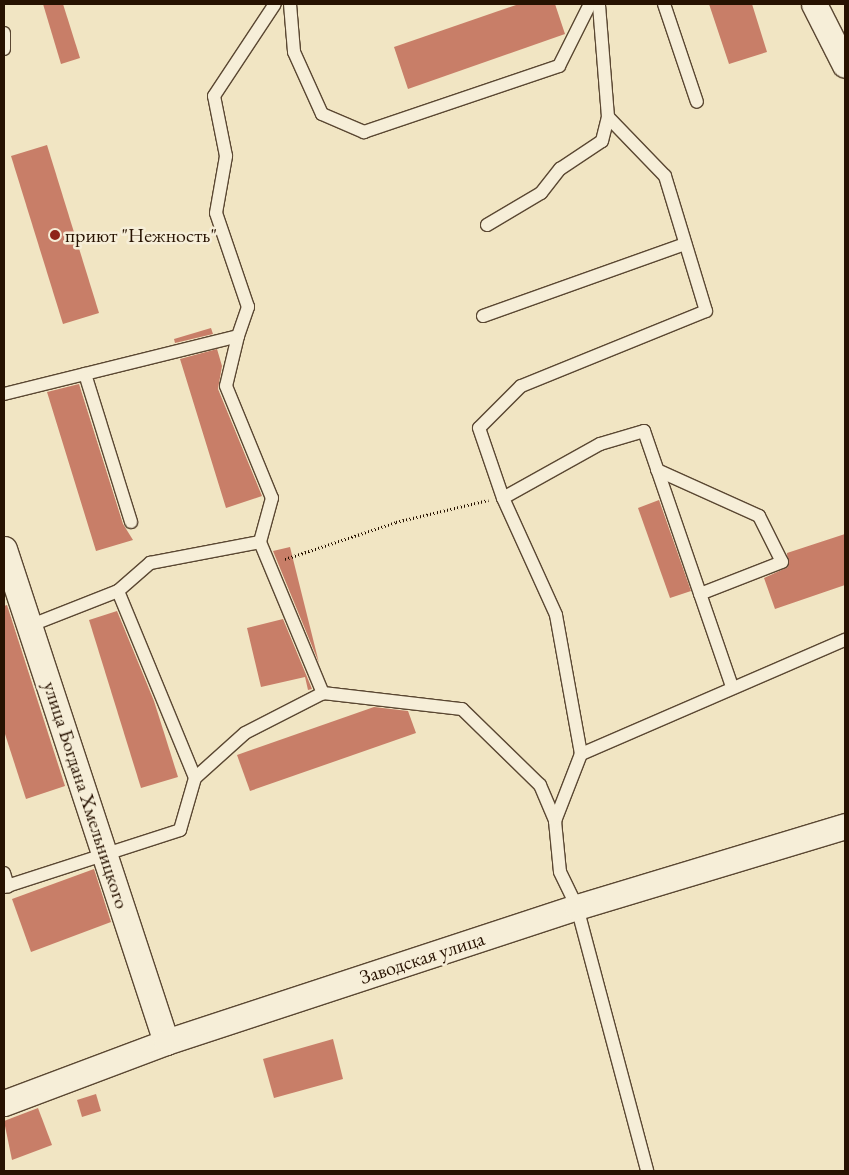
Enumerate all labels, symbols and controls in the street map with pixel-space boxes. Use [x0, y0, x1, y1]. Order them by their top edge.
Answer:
place label: приют "Нежность" [65, 223, 217, 247]
marker: приют "Нежность" [49, 229, 61, 241]
street label: улица Богдана Хмельницкого [38, 678, 134, 912]
street label: Заводская улица [357, 927, 487, 989]

